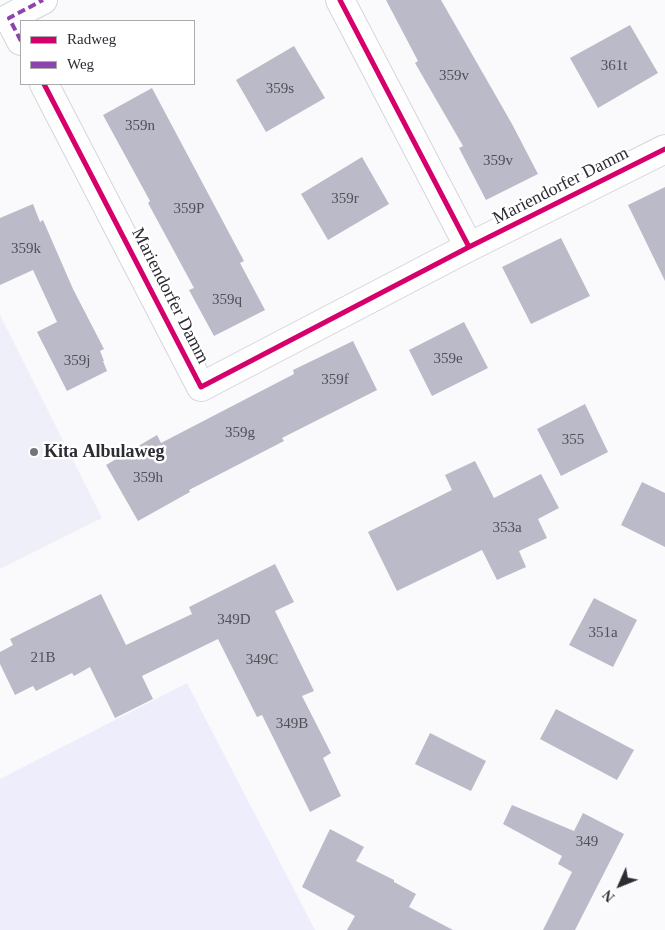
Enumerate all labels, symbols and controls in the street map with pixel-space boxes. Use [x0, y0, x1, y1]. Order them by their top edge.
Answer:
legend [20, 20, 195, 85]
text: Radweg [67, 31, 116, 47]
text: Weg [67, 56, 94, 72]
house number: 361t [601, 57, 627, 75]
house number: 359v [439, 67, 469, 85]
house number: 359s [266, 80, 294, 98]
house number: 359n [125, 117, 155, 135]
street label: Mariendorfer Damm [490, 142, 632, 230]
house number: 359v [483, 152, 513, 170]
house number: 359r [331, 190, 359, 208]
house number: 359P [174, 200, 204, 218]
street label: Mariendorfer Damm [126, 225, 214, 367]
house number: 359k [11, 240, 41, 258]
house number: 359q [212, 291, 242, 309]
house number: 359e [433, 350, 463, 368]
house number: 359j [64, 352, 90, 370]
house number: 359f [321, 371, 349, 389]
house number: 359g [225, 424, 255, 442]
house number: 355 [562, 431, 584, 449]
place label: Kita Albulaweg [44, 441, 165, 463]
marker: Kita Albulaweg [28, 446, 40, 458]
house number: 359h [133, 469, 163, 487]
house number: 353a [492, 519, 522, 537]
house number: 349D [217, 611, 251, 629]
house number: 351a [588, 624, 618, 642]
house number: 21B [30, 649, 56, 667]
house number: 349C [246, 651, 278, 669]
house number: 349B [276, 715, 308, 733]
house number: 349 [576, 833, 598, 851]
north arrow [595, 860, 645, 910]
text: N [600, 887, 618, 905]

